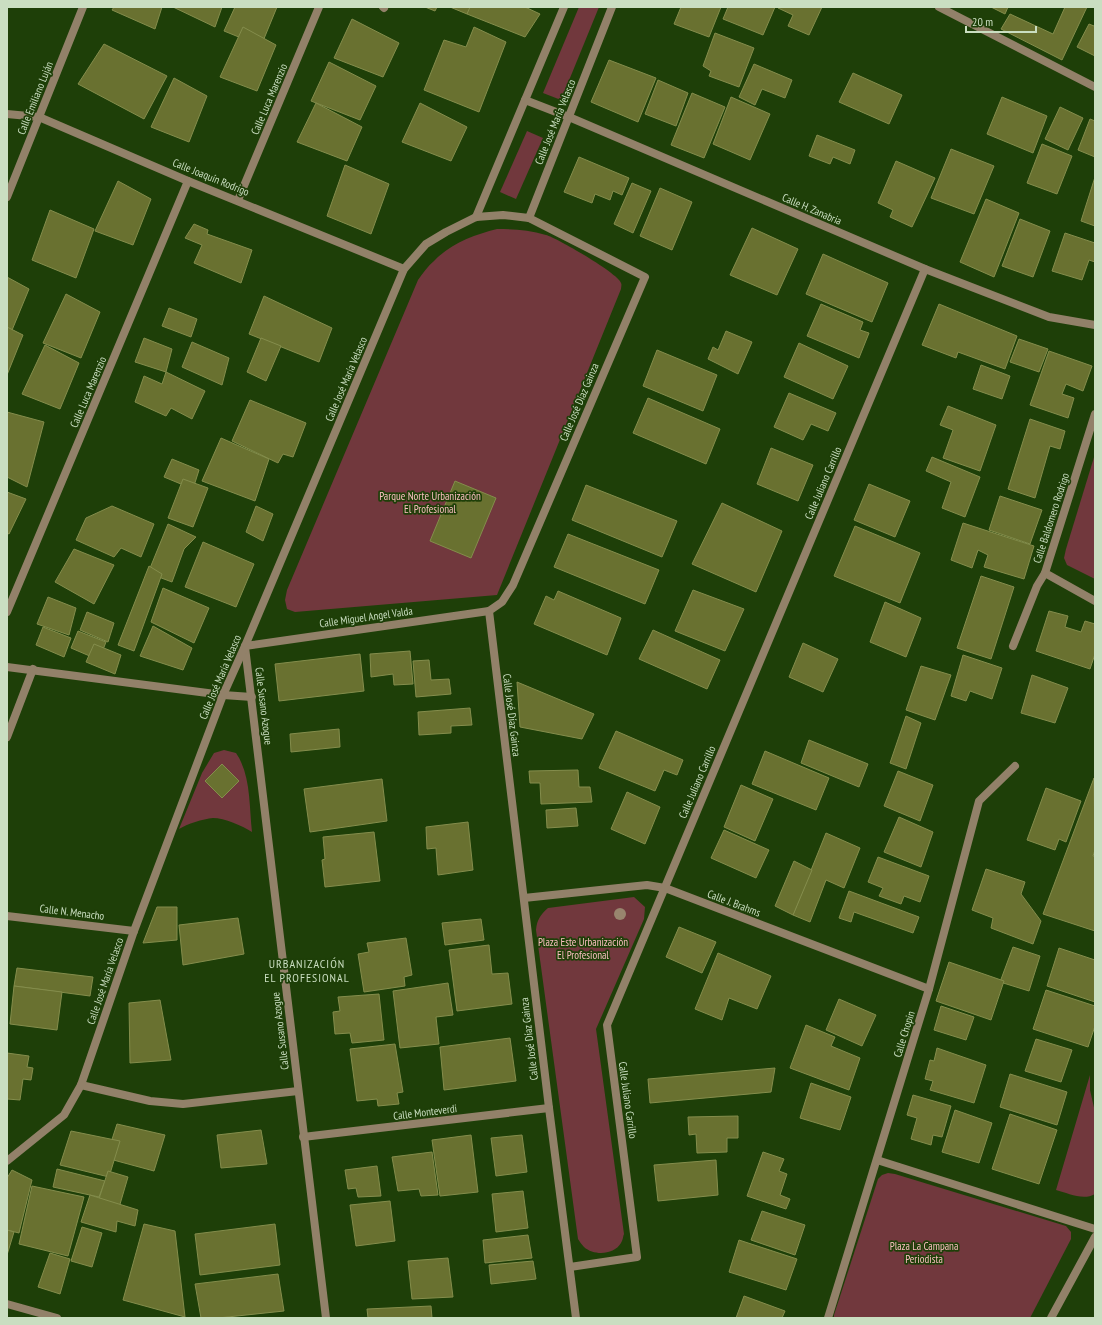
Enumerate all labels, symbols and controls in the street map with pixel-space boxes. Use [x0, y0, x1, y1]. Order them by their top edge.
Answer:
scale bar [966, 8, 1036, 34]
text: 20 m [972, 14, 993, 29]
street label: Calle Emiliano Luján [14, 59, 56, 137]
street label: Calle Luca Marenzio [248, 61, 290, 137]
street label: Calle José María Velasco [531, 77, 579, 167]
street label: Calle Joaquín Rodrigo [171, 155, 252, 199]
street label: Calle H. Zanabria [780, 190, 844, 228]
street label: Calle José María Velasco [322, 334, 370, 424]
street label: Calle Luca Marenzio [67, 354, 109, 430]
street label: Calle José Díaz Gainza [556, 361, 602, 443]
street label: Calle Juliano Carrillo [801, 444, 845, 521]
street label: Calle Baldomero Rodrigo [1030, 471, 1072, 565]
park label: Parque Norte Urbanización El Profesional [379, 489, 481, 516]
street label: Calle Miguel Angel Valda [318, 604, 414, 630]
street label: Calle José María Velasco [196, 632, 244, 722]
street label: Calle Susano Azogue [252, 666, 276, 746]
street label: Calle José Díaz Gainza [500, 673, 524, 757]
street label: Calle Juliano Carrillo [675, 743, 719, 820]
street label: Calle J. Brahms [705, 886, 763, 920]
street label: Calle N. Menacho [39, 901, 105, 923]
park label: Plaza Este Urbanización El Profesional [538, 935, 628, 962]
street label: Calle José María Velasco [84, 936, 126, 1026]
district label: URBANIZACIÓN EL PROFESIONAL [264, 956, 350, 985]
street label: Calle Susano Azogue [268, 991, 292, 1071]
street label: Calle José Díaz Gainza [517, 997, 541, 1081]
street label: Calle Chopin [890, 1009, 918, 1059]
street label: Calle Juliano Carrillo [616, 1061, 640, 1140]
street label: Calle Monteverdi [392, 1101, 458, 1123]
park label: Plaza La Campana Periodista [890, 1239, 958, 1266]

